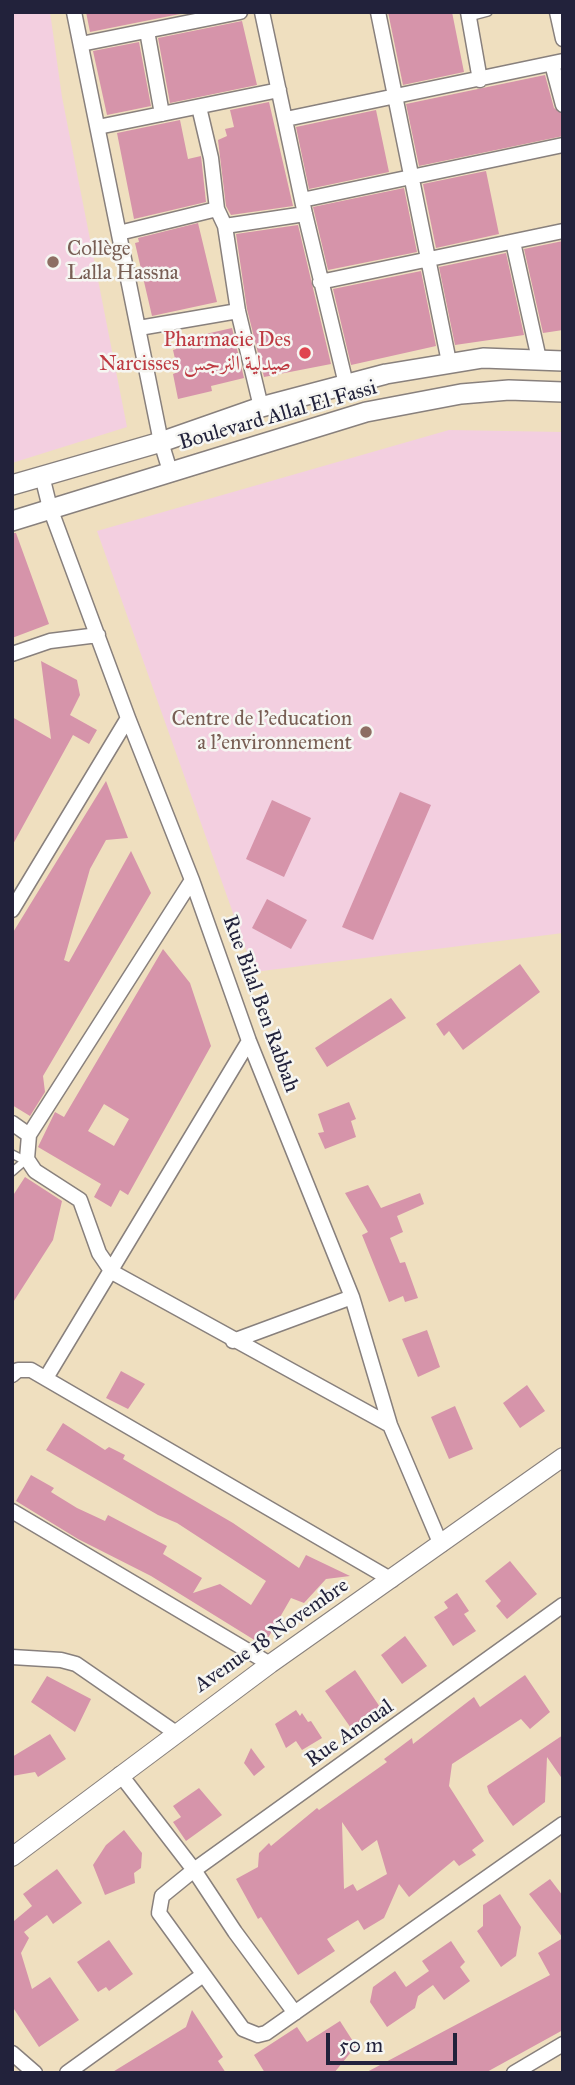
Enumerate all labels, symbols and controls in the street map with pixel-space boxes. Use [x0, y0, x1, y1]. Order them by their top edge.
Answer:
place label: Collège Lalla Hassna [67, 237, 179, 287]
marker: Collège Lalla Hassna [45, 254, 61, 270]
place label: Pharmacie Des Narcisses صيدلية النرجس [99, 328, 291, 378]
marker: Pharmacie Des Narcisses صيدلية النرجس [297, 345, 313, 361]
street label: Boulevard Allal El Fassi [176, 376, 380, 456]
place label: Centre de l'education a l'environnement [171, 707, 352, 757]
marker: Centre de l'education a l'environnement [358, 724, 374, 740]
street label: Rue Bilal Ben Rabbah [216, 912, 304, 1096]
street label: Avenue 18 Novembre [190, 1573, 354, 1699]
street label: Rue Anoual [301, 1695, 399, 1773]
scale bar [330, 2018, 461, 2062]
text: 50 m [339, 2032, 383, 2058]

